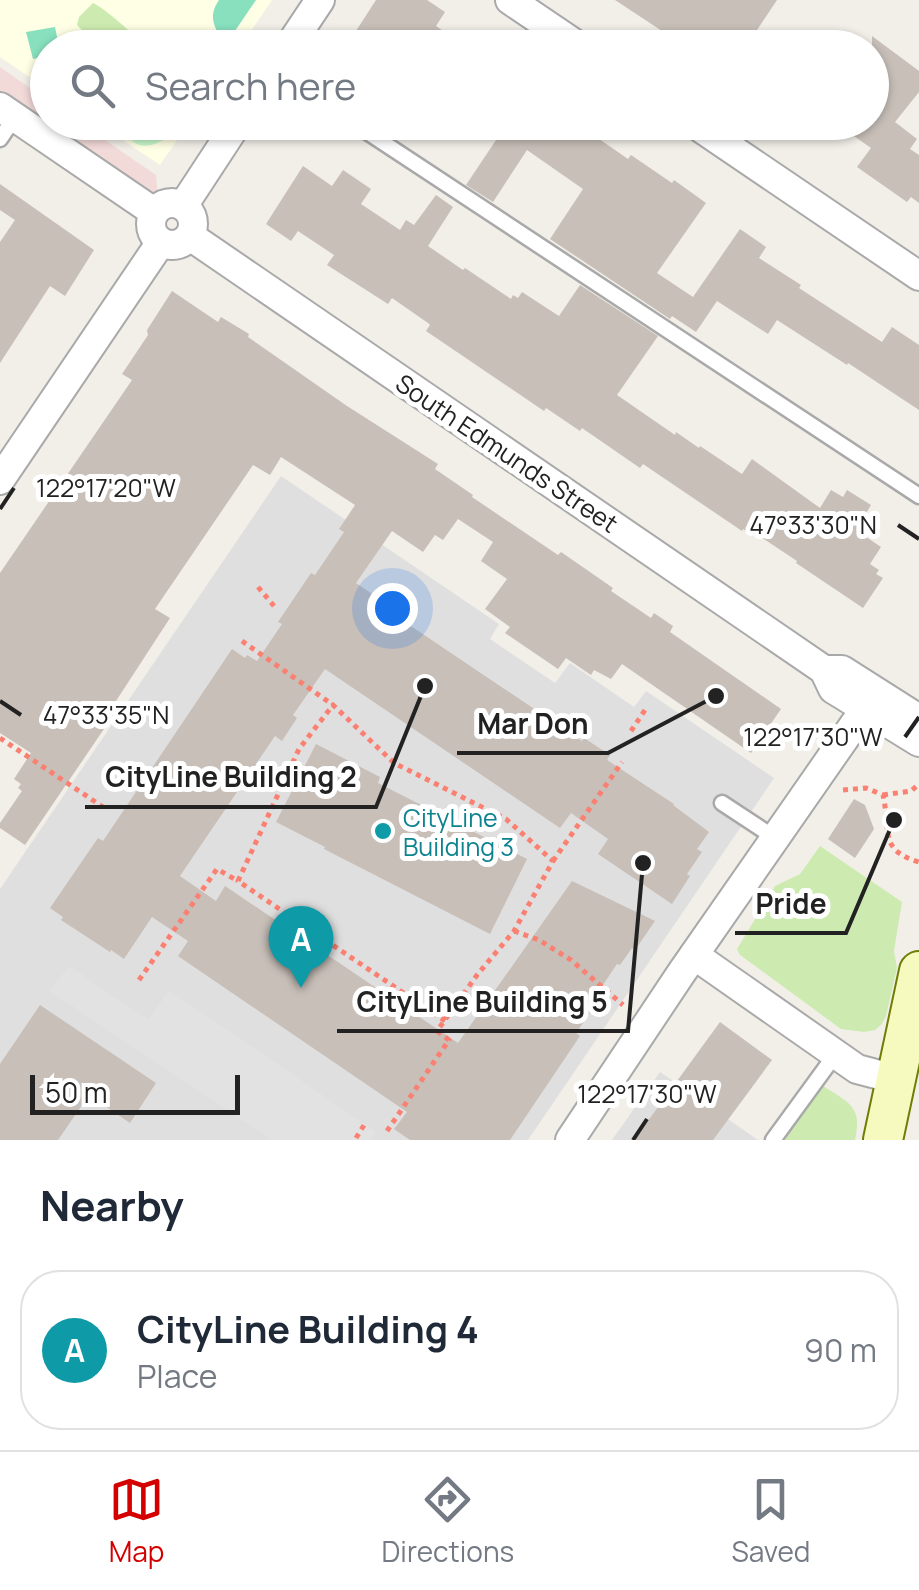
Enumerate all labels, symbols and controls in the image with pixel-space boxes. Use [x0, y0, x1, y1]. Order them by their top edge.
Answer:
search box [30, 30, 889, 140]
icon: search [65, 58, 120, 113]
text: Search here [145, 59, 356, 111]
street label: South Edmunds Street [389, 365, 625, 541]
text: 122°17'20"W [36, 470, 176, 505]
text: 47°33'30"N [749, 507, 877, 542]
your location [367, 583, 418, 634]
callout: Mar Don [457, 695, 608, 753]
text: 47°33'35"N [43, 697, 169, 732]
text: Mar Don [477, 704, 589, 742]
text: 122°17'30"W [743, 719, 883, 754]
callout: CityLine Building 2 [85, 749, 376, 807]
text: CityLine Building 2 [105, 757, 357, 795]
place label: CityLine Building 3 [403, 800, 514, 864]
marker: CityLine Building 3 [372, 820, 394, 842]
callout: Pride [735, 875, 846, 933]
text: Pride [755, 884, 827, 922]
pin: A [268, 906, 334, 988]
callout: CityLine Building 5 [337, 973, 628, 1031]
text: CityLine Building 5 [356, 982, 608, 1020]
scale bar [30, 1070, 240, 1114]
text: 50 m [45, 1073, 108, 1111]
text: 122°17'30"W [577, 1076, 717, 1111]
text: Nearby [40, 1176, 184, 1234]
text: CityLine Building 4 [137, 1302, 479, 1354]
text: A [64, 1328, 85, 1372]
text: 90 m [804, 1328, 877, 1372]
text: Place [137, 1354, 218, 1398]
tab: Map [109, 1472, 164, 1570]
tab: Directions [382, 1472, 514, 1570]
tab: Saved [731, 1472, 810, 1570]

